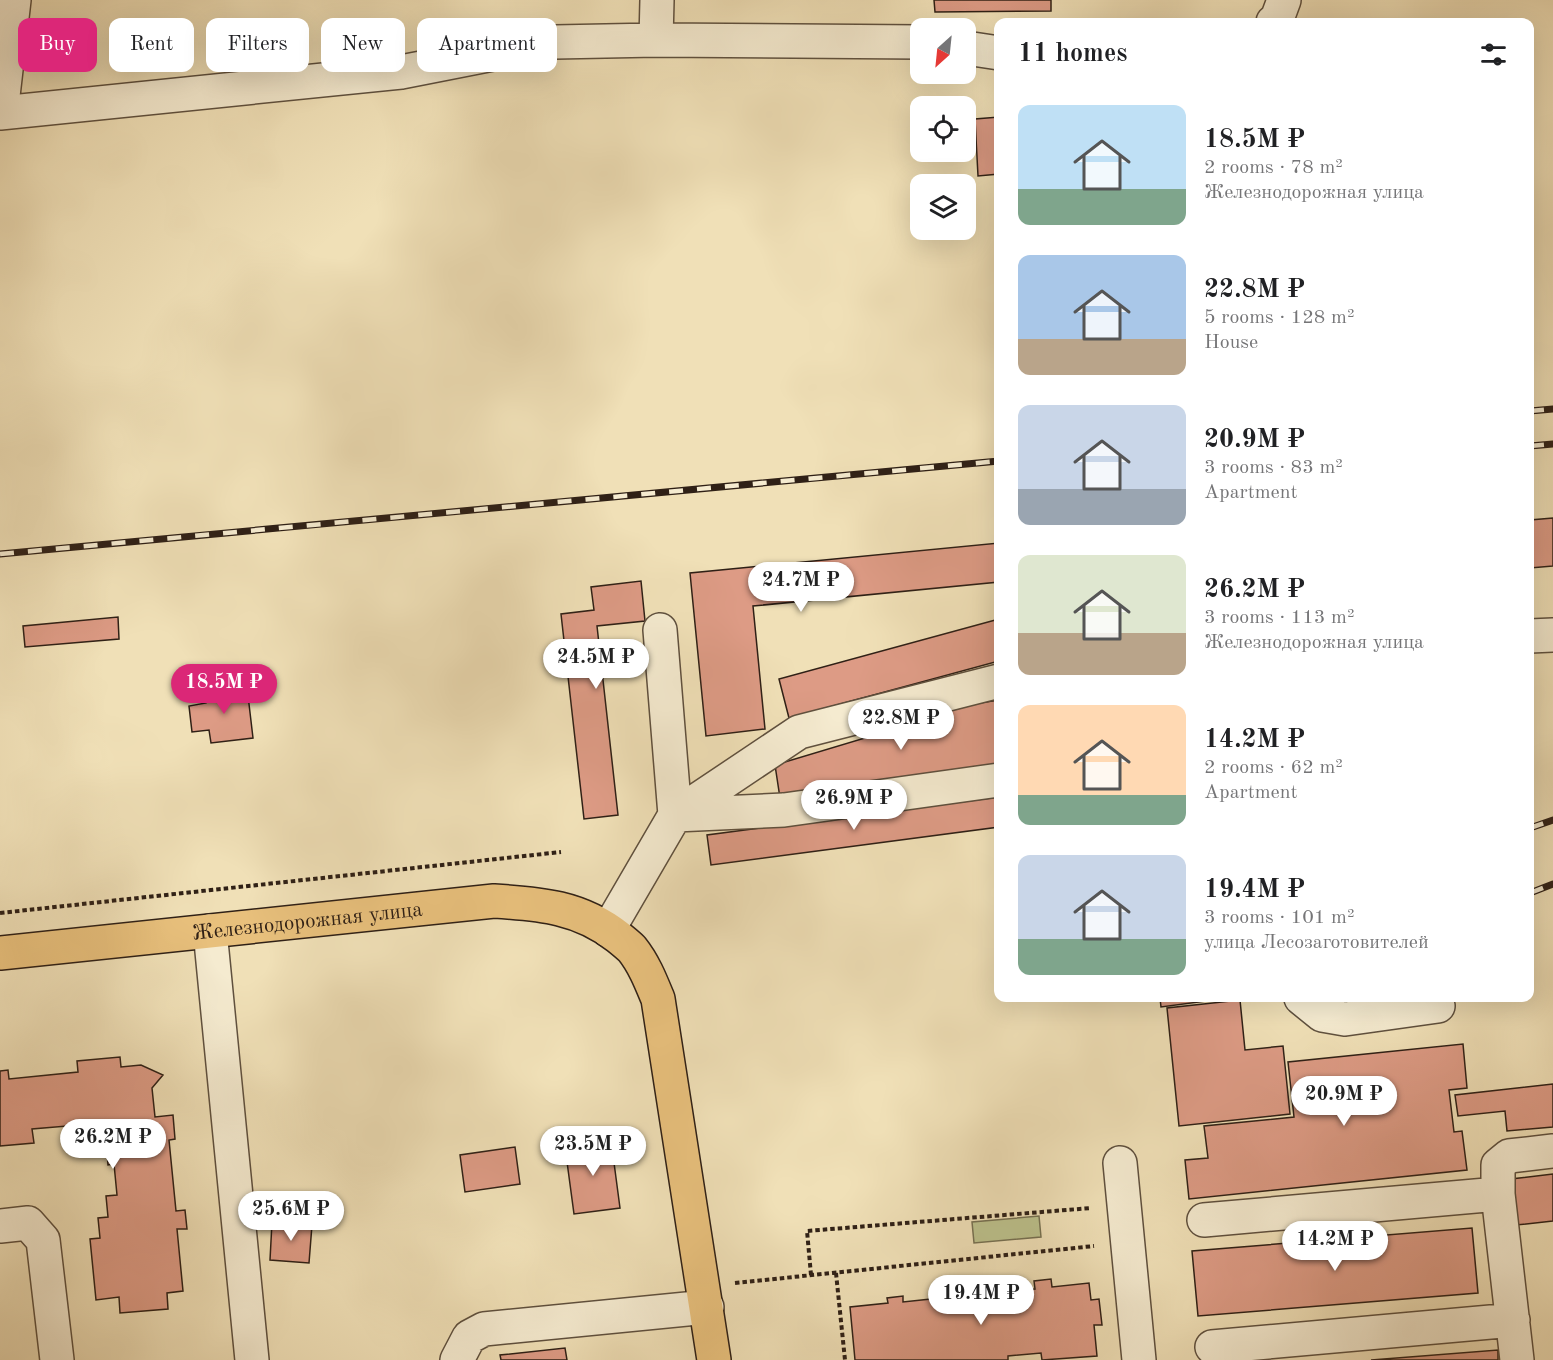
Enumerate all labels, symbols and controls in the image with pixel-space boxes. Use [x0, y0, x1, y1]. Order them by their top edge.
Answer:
chip: Buy [18, 18, 97, 72]
chip: Rent [109, 18, 194, 72]
chip: Filters [206, 18, 309, 72]
chip: New [321, 18, 405, 72]
chip: Apartment [417, 18, 557, 72]
north arrow [910, 18, 976, 84]
map controls [910, 18, 976, 240]
icon: filters [1477, 38, 1510, 71]
text: 11 homes [1018, 41, 1127, 67]
button: locate [910, 96, 976, 162]
text: 18.5M ₽ [1204, 127, 1305, 153]
icon: home [1066, 129, 1138, 201]
text: 2 rooms · 78 m² [1204, 158, 1343, 178]
button: layers [910, 174, 976, 240]
text: Железнодорожная улица [1204, 183, 1424, 203]
text: 22.8M ₽ [1204, 277, 1305, 303]
icon: home [1066, 279, 1138, 351]
text: 5 rooms · 128 m² [1204, 308, 1354, 328]
text: House [1204, 333, 1258, 353]
text: 20.9M ₽ [1204, 427, 1305, 453]
icon: home [1066, 429, 1138, 501]
text: 3 rooms · 83 m² [1204, 458, 1343, 478]
text: Apartment [1204, 483, 1298, 503]
pin: 24.7M ₽ [746, 562, 856, 613]
text: 24.7M ₽ [762, 571, 840, 591]
text: 26.2M ₽ [1204, 577, 1305, 603]
icon: home [1066, 579, 1138, 651]
text: 3 rooms · 113 m² [1204, 608, 1354, 628]
text: Железнодорожная улица [1204, 633, 1424, 653]
pin: 24.5M ₽ [541, 639, 651, 690]
text: 24.5M ₽ [557, 648, 635, 668]
pin: 18.5M ₽ [169, 664, 279, 715]
text: 18.5M ₽ [185, 673, 263, 693]
pin: 22.8M ₽ [846, 700, 956, 751]
text: 22.8M ₽ [862, 709, 940, 729]
text: 14.2M ₽ [1204, 727, 1305, 753]
icon: home [1066, 729, 1138, 801]
text: 2 rooms · 62 m² [1204, 758, 1343, 778]
pin: 26.9M ₽ [799, 780, 909, 831]
text: Apartment [1204, 783, 1298, 803]
text: 26.9M ₽ [815, 789, 893, 809]
text: 19.4M ₽ [1204, 877, 1305, 903]
icon: home [1066, 879, 1138, 951]
street label: Железнодорожная улица [191, 900, 424, 945]
text: 3 rooms · 101 m² [1204, 908, 1354, 928]
text: улица Лесозаготовителей [1204, 933, 1429, 953]
pin: 20.9M ₽ [1289, 1076, 1399, 1127]
text: 20.9M ₽ [1305, 1085, 1383, 1105]
pin: 26.2M ₽ [58, 1119, 168, 1170]
pin: 23.5M ₽ [538, 1126, 648, 1177]
text: 26.2M ₽ [74, 1128, 152, 1148]
text: 23.5M ₽ [554, 1135, 632, 1155]
pin: 25.6M ₽ [236, 1191, 346, 1242]
text: 25.6M ₽ [252, 1200, 330, 1220]
pin: 14.2M ₽ [1280, 1221, 1390, 1272]
text: 14.2M ₽ [1296, 1230, 1374, 1250]
pin: 19.4M ₽ [926, 1275, 1036, 1326]
text: 19.4M ₽ [942, 1284, 1020, 1304]

